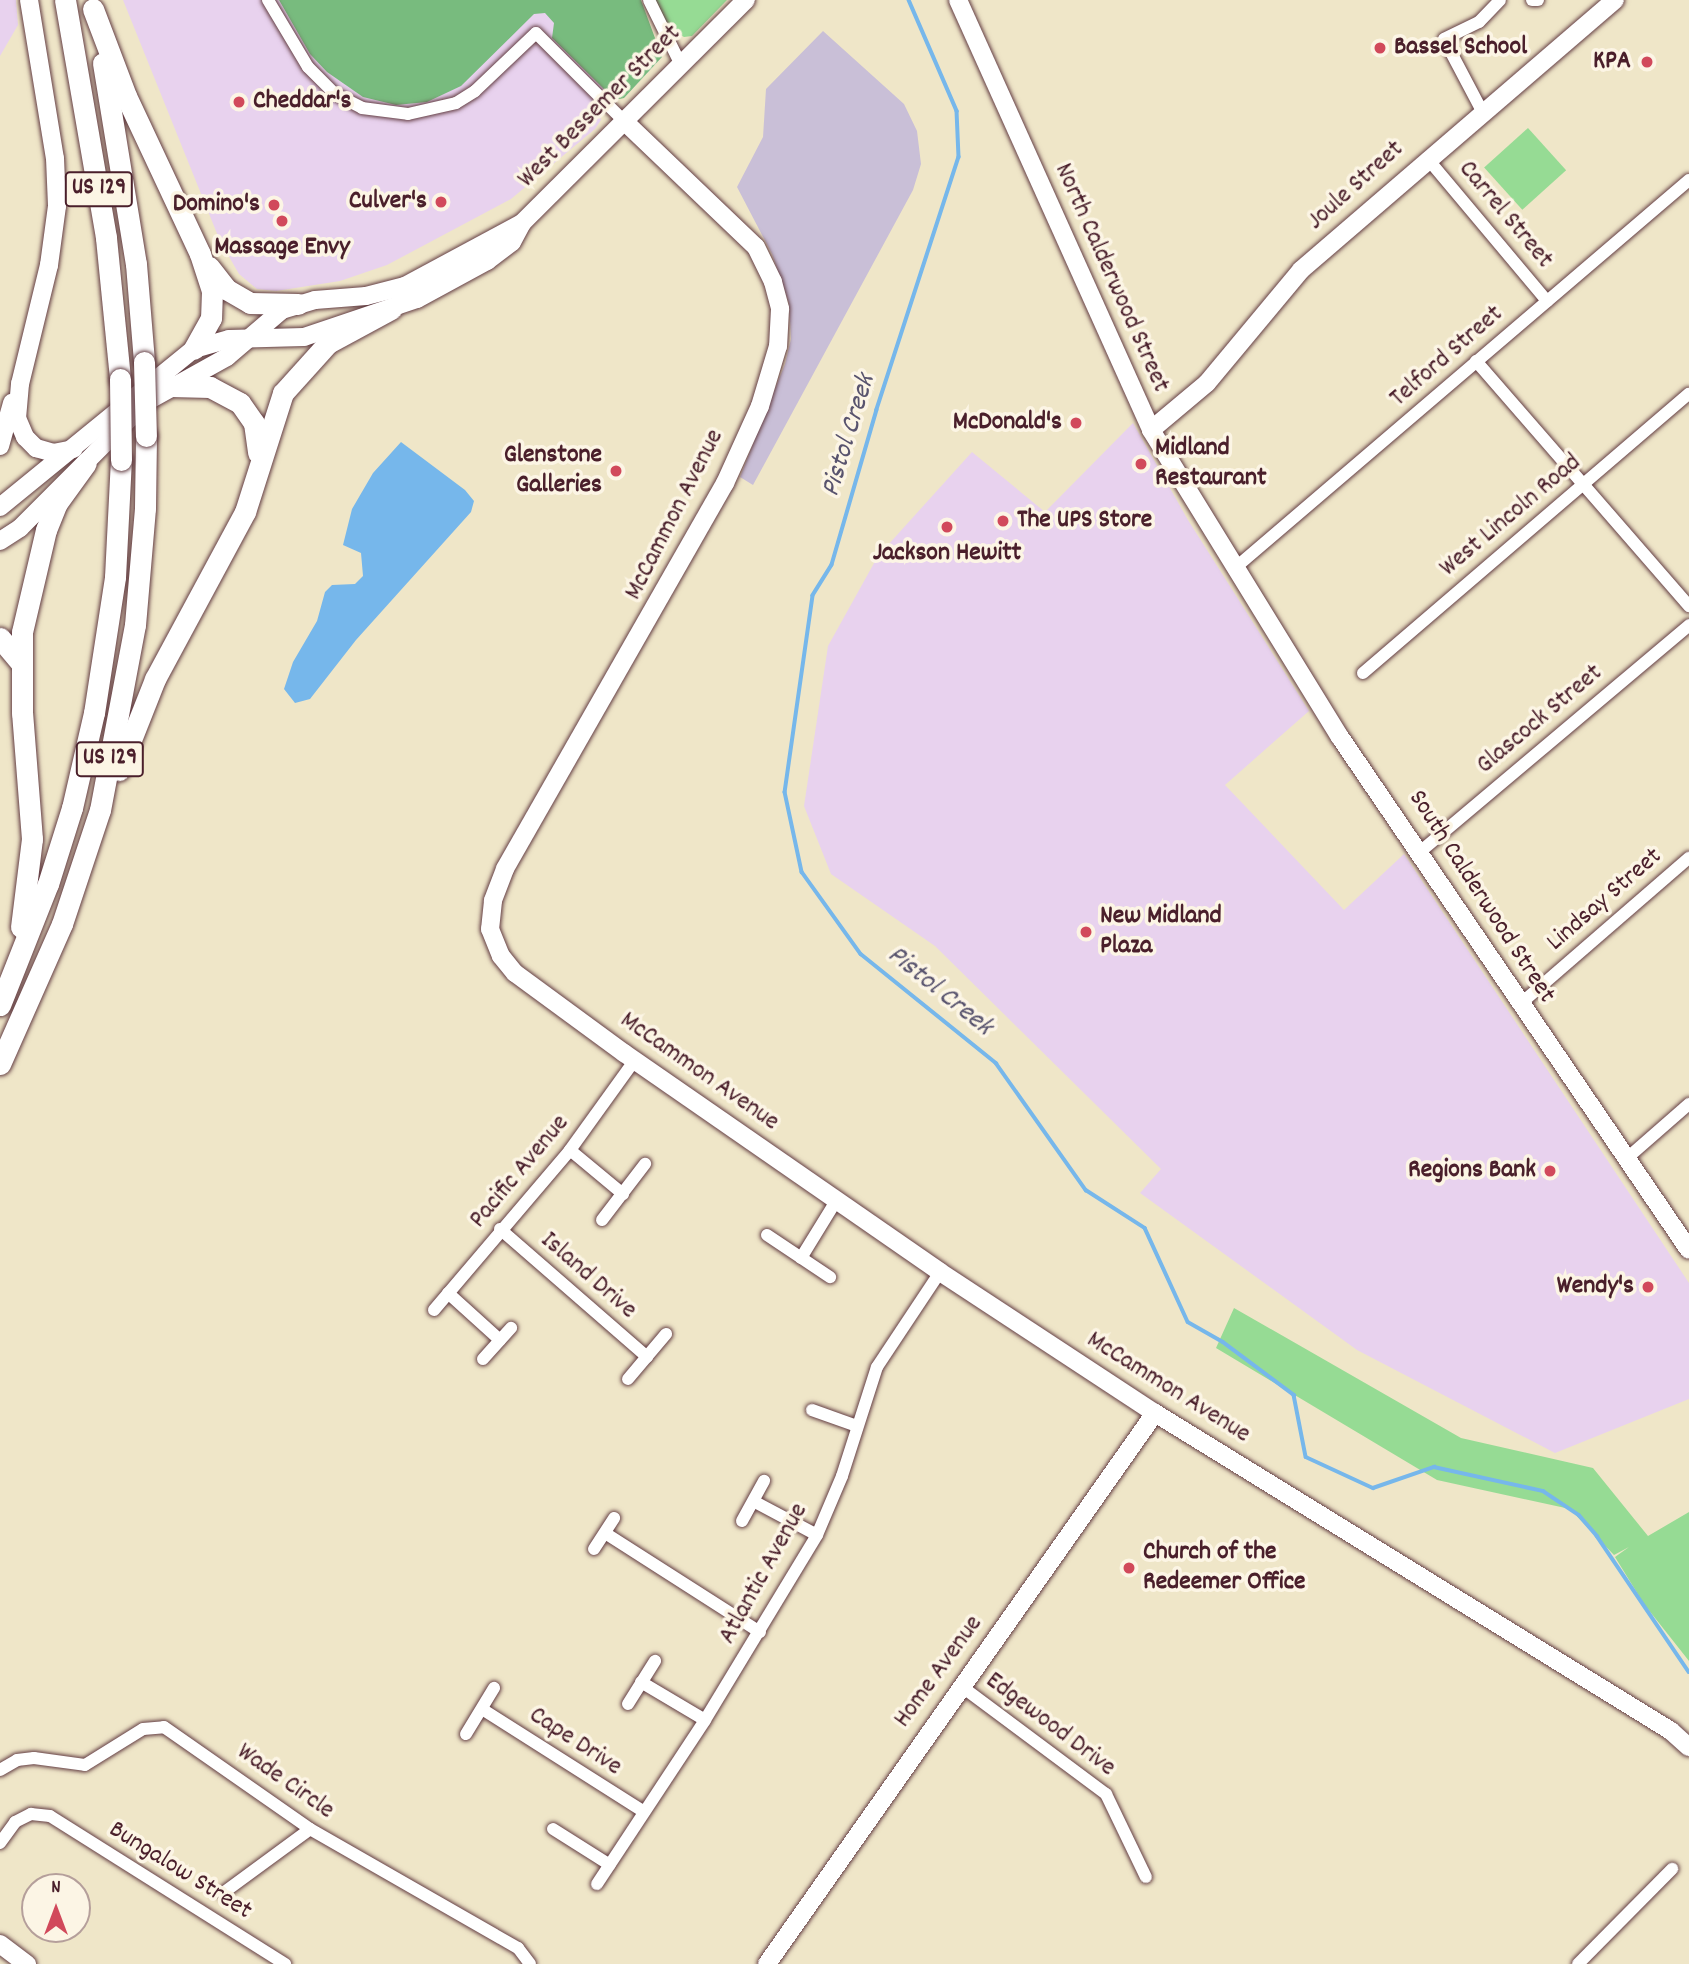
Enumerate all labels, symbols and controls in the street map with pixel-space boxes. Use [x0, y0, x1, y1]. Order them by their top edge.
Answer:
street label: West Bessemer Street [512, 19, 688, 195]
place label: Bassel School [1394, 32, 1527, 64]
marker: Bassel School [1372, 40, 1388, 56]
place label: KPA [1593, 46, 1631, 78]
marker: KPA [1637, 52, 1657, 72]
place label: Cheddar's [253, 86, 351, 118]
marker: Cheddar's [231, 94, 247, 110]
street label: Joule Street [1301, 135, 1411, 237]
street label: Carrel Street [1451, 155, 1559, 275]
street label: North Calderwood Street [1046, 159, 1176, 397]
road number: US 129 [64, 168, 134, 210]
place label: Culver's [349, 186, 427, 218]
place label: Domino's [173, 189, 260, 221]
marker: Culver's [433, 194, 449, 210]
marker: Domino's [266, 197, 282, 213]
marker: Massage Envy [274, 213, 290, 229]
place label: Massage Envy [214, 232, 350, 264]
street label: Telford Street [1384, 299, 1510, 415]
water label: Pistol Creek [816, 371, 884, 501]
place label: McDonald's [953, 407, 1062, 439]
marker: McDonald's [1068, 415, 1084, 431]
street label: McCammon Avenue [619, 425, 731, 605]
place label: Midland Restaurant [1155, 433, 1266, 494]
place label: Glenstone Galleries [504, 440, 602, 502]
street label: West Lincoln Road [1434, 448, 1588, 584]
marker: Midland Restaurant [1133, 456, 1149, 472]
marker: Glenstone Galleries [608, 463, 624, 479]
place label: The UPS Store [1017, 505, 1152, 537]
marker: The UPS Store [995, 513, 1011, 529]
marker: Jackson Hewitt [939, 519, 955, 535]
place label: Jackson Hewitt [873, 538, 1021, 570]
street label: Glascock Street [1471, 658, 1609, 782]
road number: US 129 [75, 738, 145, 780]
street label: South Calderwood Street [1401, 785, 1561, 1009]
street label: Lindsay Street [1541, 842, 1669, 958]
place label: New Midland Plaza [1100, 901, 1222, 962]
marker: New Midland Plaza [1078, 924, 1094, 940]
water label: Pistol Creek [880, 939, 998, 1045]
street label: McCammon Avenue [613, 1006, 785, 1138]
street label: Pacific Avenue [463, 1109, 577, 1235]
place label: Regions Bank [1408, 1155, 1536, 1187]
marker: Regions Bank [1542, 1163, 1558, 1179]
street label: Island Drive [533, 1226, 643, 1326]
place label: Wendy's [1557, 1271, 1634, 1303]
marker: Wendy's [1640, 1279, 1656, 1295]
street label: McCammon Avenue [1080, 1325, 1256, 1451]
street label: Atlantic Avenue [713, 1498, 815, 1650]
place label: Church of the Redeemer Office [1143, 1537, 1306, 1598]
marker: Church of the Redeemer Office [1121, 1560, 1137, 1576]
street label: Home Avenue [888, 1610, 990, 1734]
street label: Edgewood Drive [979, 1666, 1121, 1784]
street label: Cape Drive [523, 1700, 627, 1784]
street label: Wade Circle [230, 1737, 340, 1827]
street label: Bungalow Street [103, 1815, 257, 1927]
north arrow [21, 1873, 91, 1943]
text: N [51, 1875, 61, 1902]

